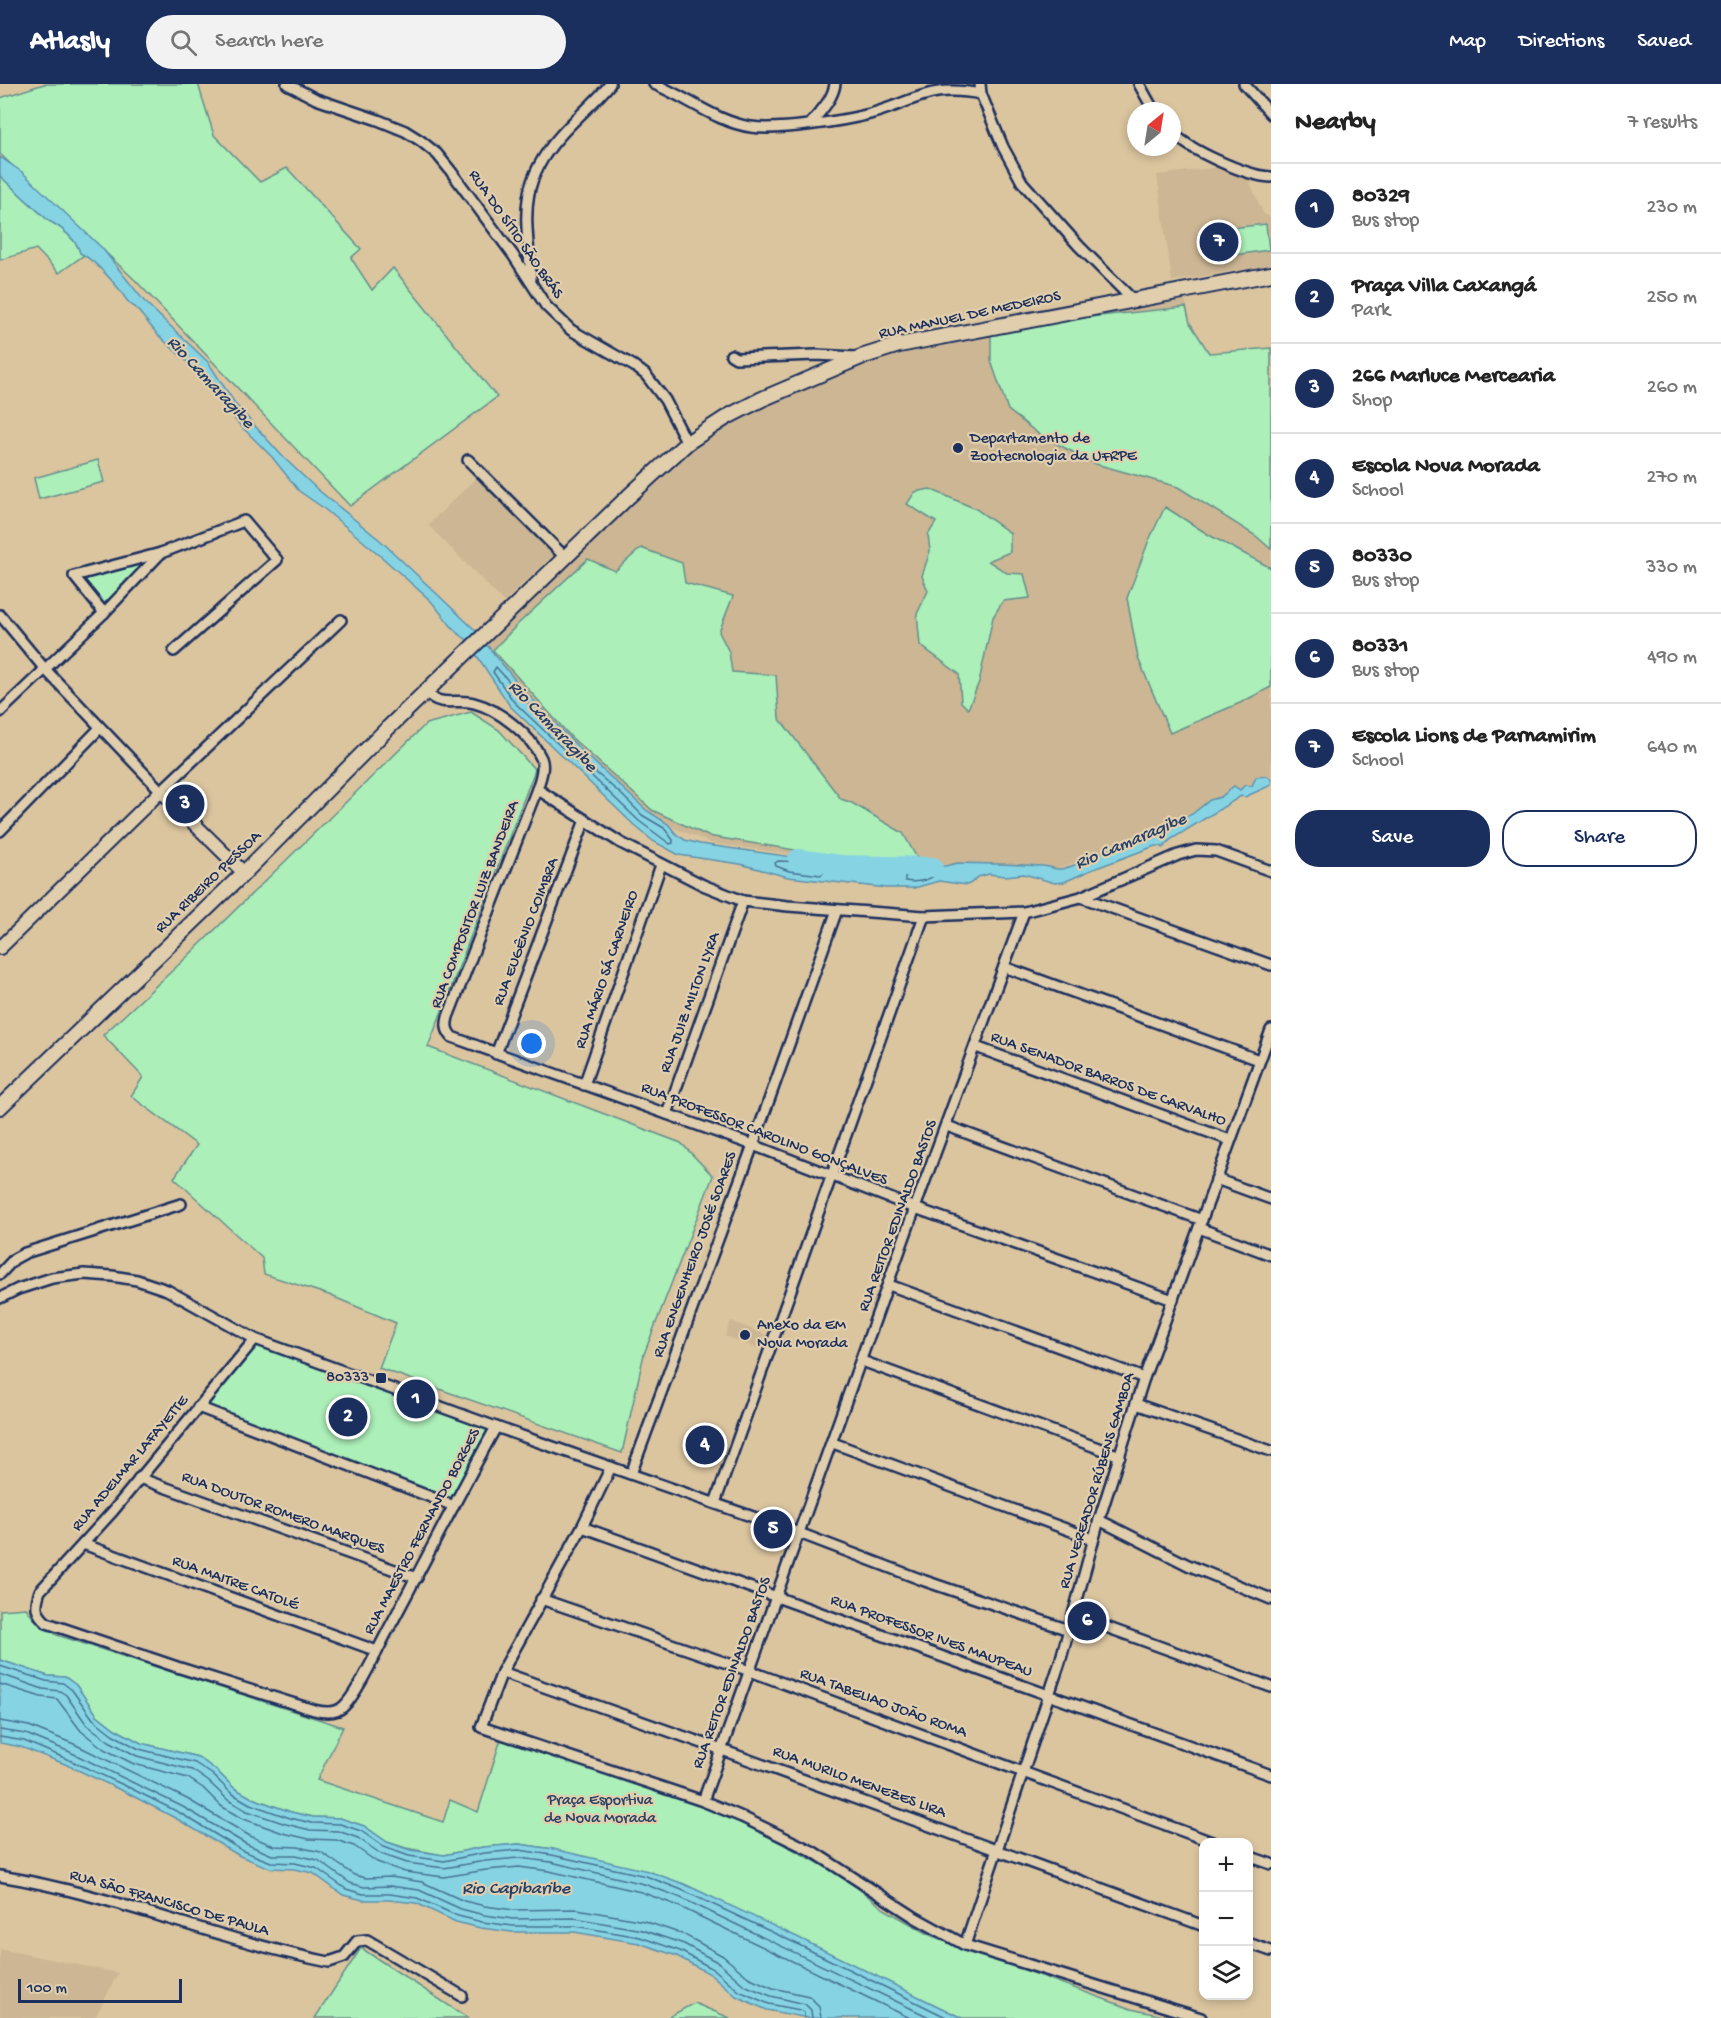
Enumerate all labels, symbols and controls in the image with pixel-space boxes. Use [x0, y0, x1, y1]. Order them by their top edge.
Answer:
search box [146, 15, 566, 69]
text: Atlasly [30, 26, 110, 59]
icon: search [167, 26, 200, 59]
text: Search here [215, 29, 323, 55]
text: Map [1449, 30, 1486, 55]
text: Directions [1519, 30, 1604, 55]
text: Saved [1637, 30, 1691, 55]
north arrow [1127, 102, 1181, 156]
text: Nearby [1295, 108, 1376, 139]
text: 7 results [1628, 112, 1697, 135]
street label: RUA DO SÍTIO SÃO BRÁS [463, 166, 568, 304]
text: 80329 [1352, 184, 1410, 210]
text: 1 [1310, 197, 1319, 220]
text: 230 m [1647, 197, 1697, 220]
text: Bus stop [1352, 210, 1419, 233]
pin: 7 [1200, 220, 1238, 264]
text: Praça Villa Caxangá [1352, 274, 1536, 300]
street label: RUA MANUEL DE MEDEIROS [877, 287, 1063, 345]
text: 2 [1310, 287, 1319, 310]
text: 250 m [1646, 287, 1697, 310]
text: Park [1352, 300, 1390, 323]
water label: Rio Camaragibe [162, 332, 259, 434]
text: 266 Marluce Mercearia [1352, 364, 1555, 390]
text: 3 [1309, 377, 1320, 400]
text: 260 m [1647, 377, 1697, 400]
text: Shop [1352, 390, 1392, 413]
place label: Departamento de Zootecnologia da UFRPE [969, 430, 1138, 467]
marker: Departamento de Zootecnologia da UFRPE [951, 441, 965, 455]
text: Escola Nova Morada [1352, 454, 1540, 480]
text: 4 [1310, 467, 1319, 490]
text: 270 m [1647, 467, 1697, 490]
text: School [1352, 480, 1404, 503]
text: 80330 [1352, 544, 1412, 570]
text: 5 [1309, 557, 1320, 580]
text: 330 m [1646, 557, 1697, 580]
text: Bus stop [1352, 570, 1419, 593]
text: 80331 [1352, 634, 1408, 660]
text: 6 [1309, 647, 1320, 670]
text: 490 m [1647, 647, 1697, 670]
text: Bus stop [1352, 660, 1419, 683]
water label: Rio Camaragibe [503, 677, 601, 778]
text: Escola Lions de Parnamirim [1352, 724, 1596, 750]
text: 7 [1309, 737, 1320, 760]
text: 640 m [1647, 737, 1697, 760]
text: School [1352, 750, 1404, 773]
pin: 3 [166, 782, 204, 826]
street label: RUA COMPOSITOR LUIZ BANDEIRA [428, 797, 525, 1012]
water label: Rio Camaragibe [1072, 809, 1190, 875]
button: Save [1295, 810, 1490, 867]
button: Share [1502, 810, 1697, 867]
street label: RUA RIBEIRO PESSOA [152, 827, 267, 938]
street label: RUA EUGÊNIO COIMBRA [489, 853, 565, 1009]
street label: RUA MÁRIO SÁ CARNEIRO [571, 888, 644, 1052]
street label: RUA JUIZ MILTON LYRA [657, 929, 726, 1076]
street label: RUA SENADOR BARROS DE CARVALHO [988, 1028, 1229, 1132]
your location [517, 1029, 546, 1058]
street label: RUA PROFESSOR CAROLINO GONÇALVES [638, 1079, 891, 1191]
street label: RUA REITOR EDINALDO BASTOS [855, 1117, 943, 1315]
street label: RUA ENGENHEIRO JOSÉ SOARES [650, 1149, 742, 1361]
place label: Anexo da EM Nova Morada [757, 1317, 849, 1354]
marker: Anexo da EM Nova Morada [738, 1328, 752, 1342]
place label: 80333 [326, 1369, 369, 1388]
street label: RUA VEREADOR RÚBENS GAMBOA [1056, 1369, 1140, 1591]
marker: 80333 [374, 1371, 388, 1385]
pin: 1 [396, 1376, 436, 1422]
street label: RUA ADELMAR LAFAYETTE [68, 1391, 194, 1536]
pin: 2 [328, 1394, 368, 1440]
pin: 4 [686, 1422, 724, 1468]
street label: RUA MAESTRO FERNANDO BORGES [360, 1425, 486, 1639]
street label: RUA DOUTOR ROMERO MARQUES [179, 1468, 388, 1560]
pin: 5 [754, 1506, 792, 1552]
street label: RUA MAITRE CATOLÉ [169, 1552, 302, 1616]
street label: RUA REITOR EDINALDO BASTOS [689, 1574, 777, 1772]
street label: RUA PROFESSOR IVES MAUPEAU [827, 1592, 1035, 1682]
pin: 6 [1068, 1598, 1106, 1644]
street label: RUA TABELIAO JOÃO ROMA [797, 1664, 971, 1744]
street label: RUA MURILO MENEZES LIRA [770, 1743, 950, 1824]
park label: Praça Esportiva de Nova Morada [544, 1792, 657, 1829]
map controls [1199, 1838, 1253, 2000]
button: + [1199, 1838, 1253, 1892]
street label: RUA SÃO FRANCISCO DE PAULA [67, 1865, 273, 1942]
water label: Rio Capibaribe [462, 1879, 571, 1900]
button: − [1199, 1892, 1253, 1946]
button: layers [1199, 1946, 1253, 2000]
scale bar [18, 1976, 182, 2004]
text: 100 m [27, 1980, 67, 1999]

